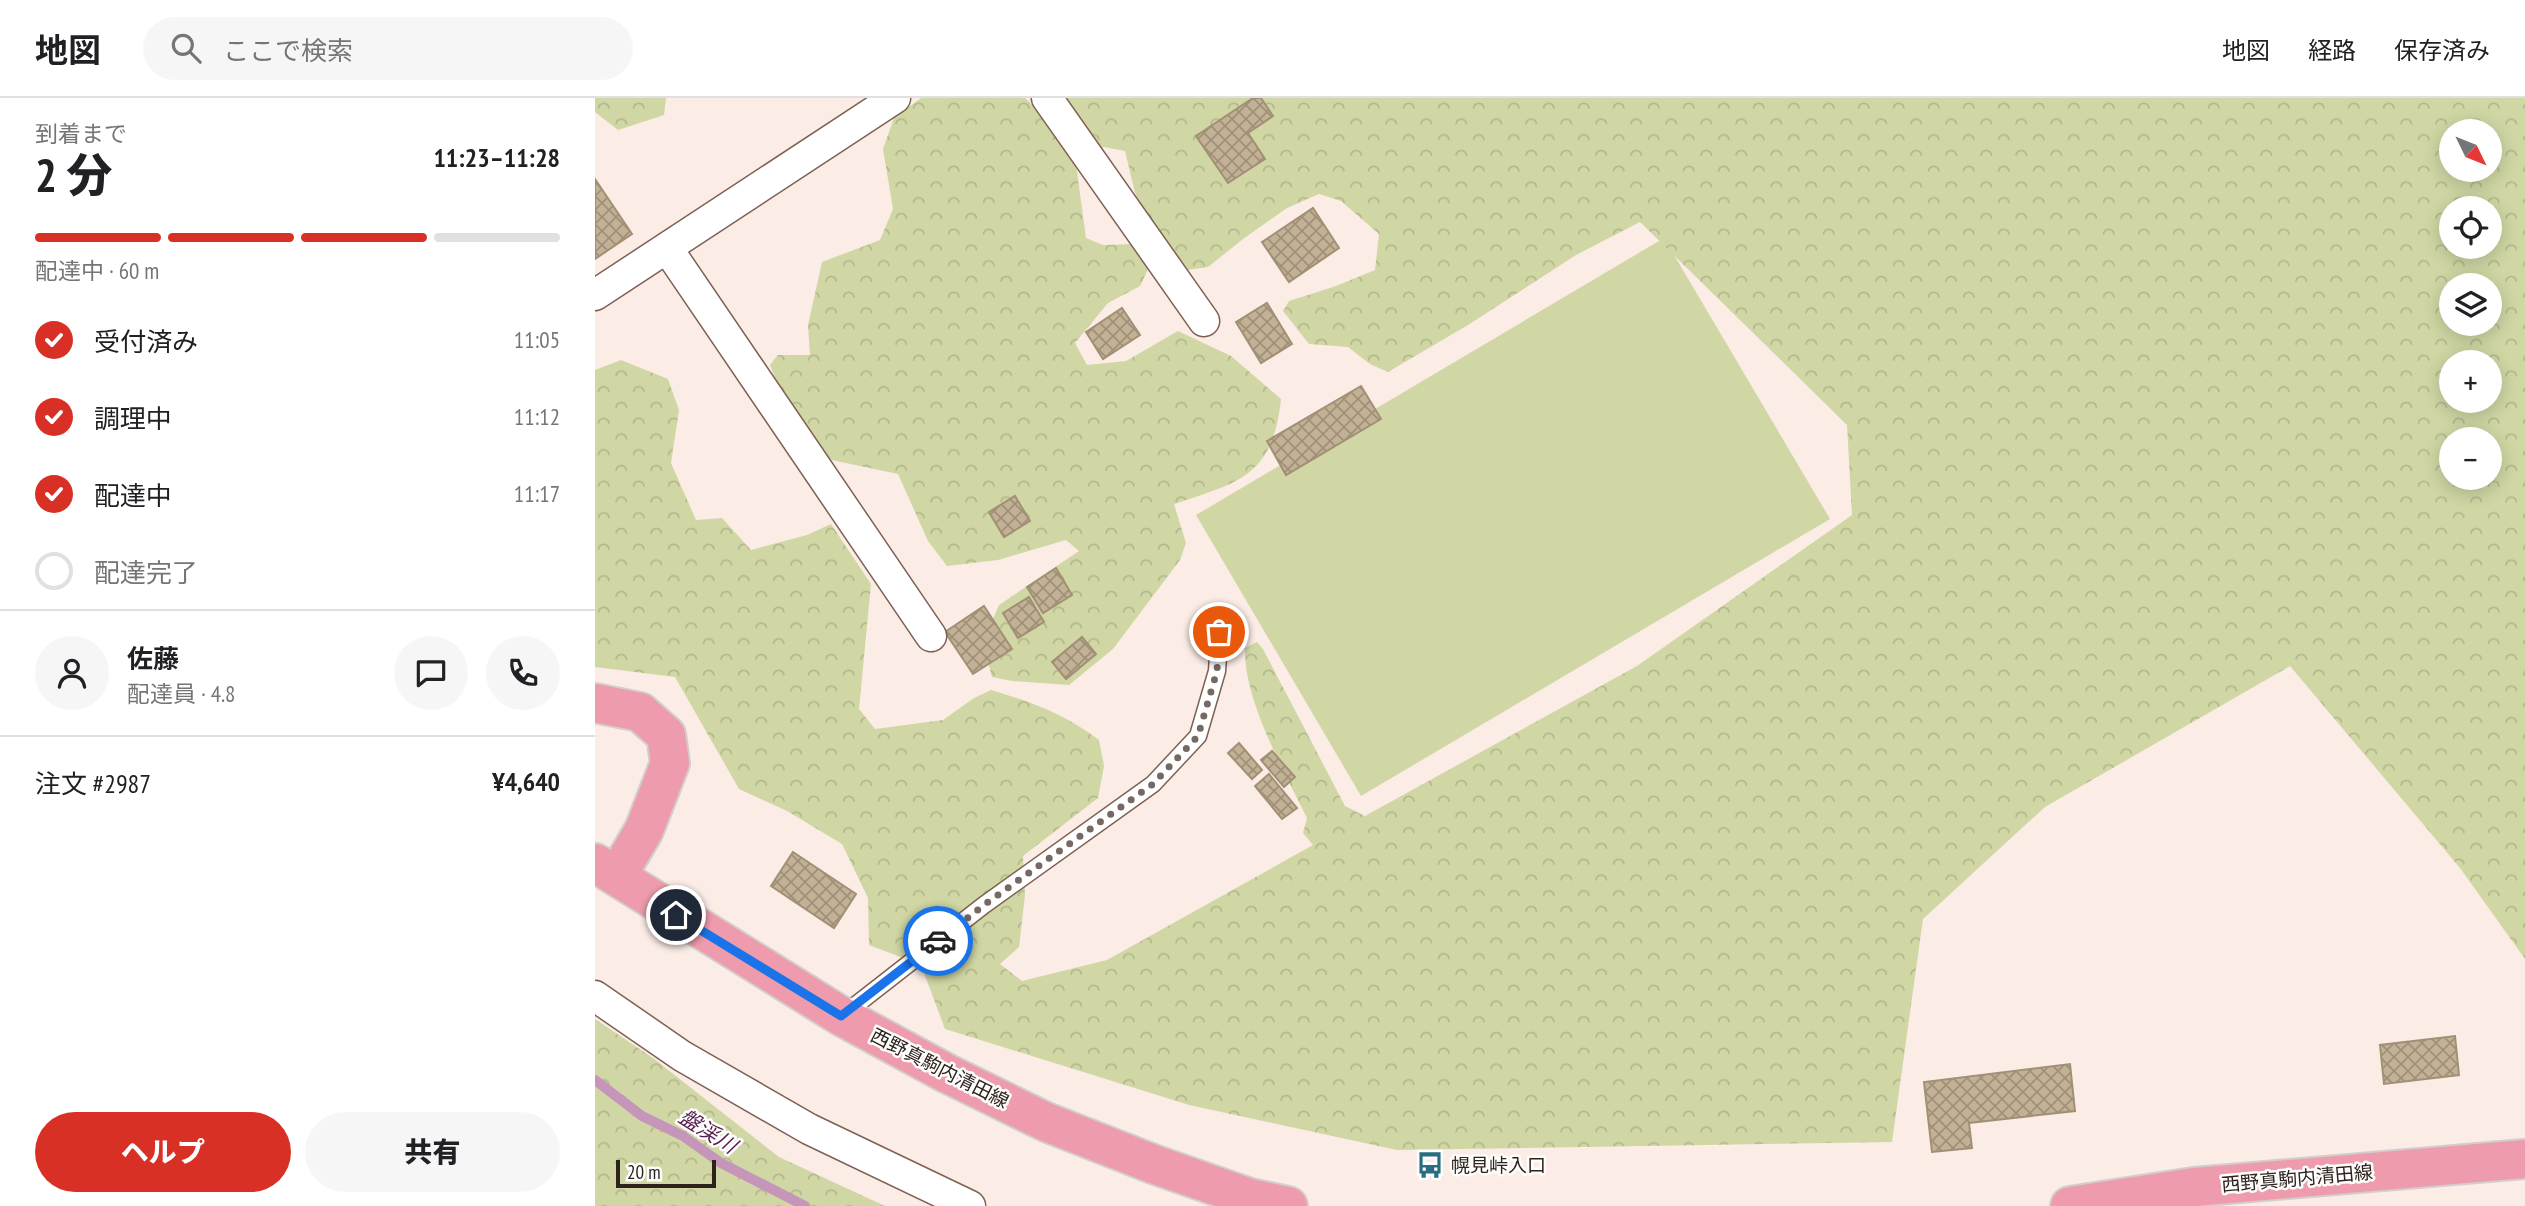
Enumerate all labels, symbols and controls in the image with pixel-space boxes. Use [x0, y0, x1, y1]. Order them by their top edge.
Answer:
search box [143, 17, 633, 80]
text: 地図 [35, 28, 101, 71]
icon: search [167, 29, 205, 67]
text: ここで検索 [223, 34, 353, 67]
text: 地図 [2222, 35, 2270, 66]
text: 経路 [2308, 35, 2356, 66]
text: 保存済み [2394, 35, 2490, 66]
text: 到着まで [35, 119, 127, 148]
north arrow [2439, 119, 2503, 182]
map controls [2439, 119, 2502, 490]
text: 11:23–11:28 [433, 141, 560, 174]
text: 2 分 [35, 145, 112, 205]
button: locate [2439, 196, 2502, 259]
text: 配達中 · 60 m [35, 256, 159, 285]
button: layers [2439, 273, 2502, 336]
icon: check [35, 321, 73, 359]
text: 受付済み [94, 325, 198, 358]
text: 11:05 [514, 325, 560, 354]
button: + [2439, 350, 2502, 413]
icon: check [35, 398, 73, 436]
text: 調理中 [94, 402, 172, 435]
text: 11:12 [514, 402, 560, 431]
button: − [2439, 427, 2502, 490]
icon: check [35, 475, 73, 513]
text: 配達中 [94, 479, 172, 512]
text: 11:17 [514, 479, 560, 508]
text: 配達完了 [94, 556, 198, 589]
pin [1189, 602, 1249, 662]
icon: bag [1200, 613, 1238, 651]
button: person [35, 636, 109, 710]
button: chat [394, 636, 468, 710]
button: phone [486, 636, 560, 710]
text: 佐藤 [127, 642, 179, 675]
text: 配達員 · 4.8 [127, 679, 235, 708]
text: ¥4,640 [492, 765, 560, 798]
text: 注文 #2987 [35, 767, 151, 800]
pin [646, 885, 706, 945]
icon: home [657, 896, 695, 934]
courier [903, 906, 973, 976]
icon: car [919, 922, 957, 960]
street label: 西野真駒内清田線 [867, 1023, 1013, 1113]
water label: 盤渓川 [674, 1103, 744, 1160]
button: ヘルプ [35, 1112, 291, 1192]
button: 共有 [305, 1112, 560, 1192]
bus stop icon: 幌見峠入口 [1415, 1150, 1445, 1180]
place label: 幌見峠入口 [1451, 1153, 1546, 1177]
scale bar [616, 1157, 716, 1189]
street label: 西野真駒内清田線 [2220, 1159, 2374, 1197]
text: 20 m [627, 1160, 661, 1184]

